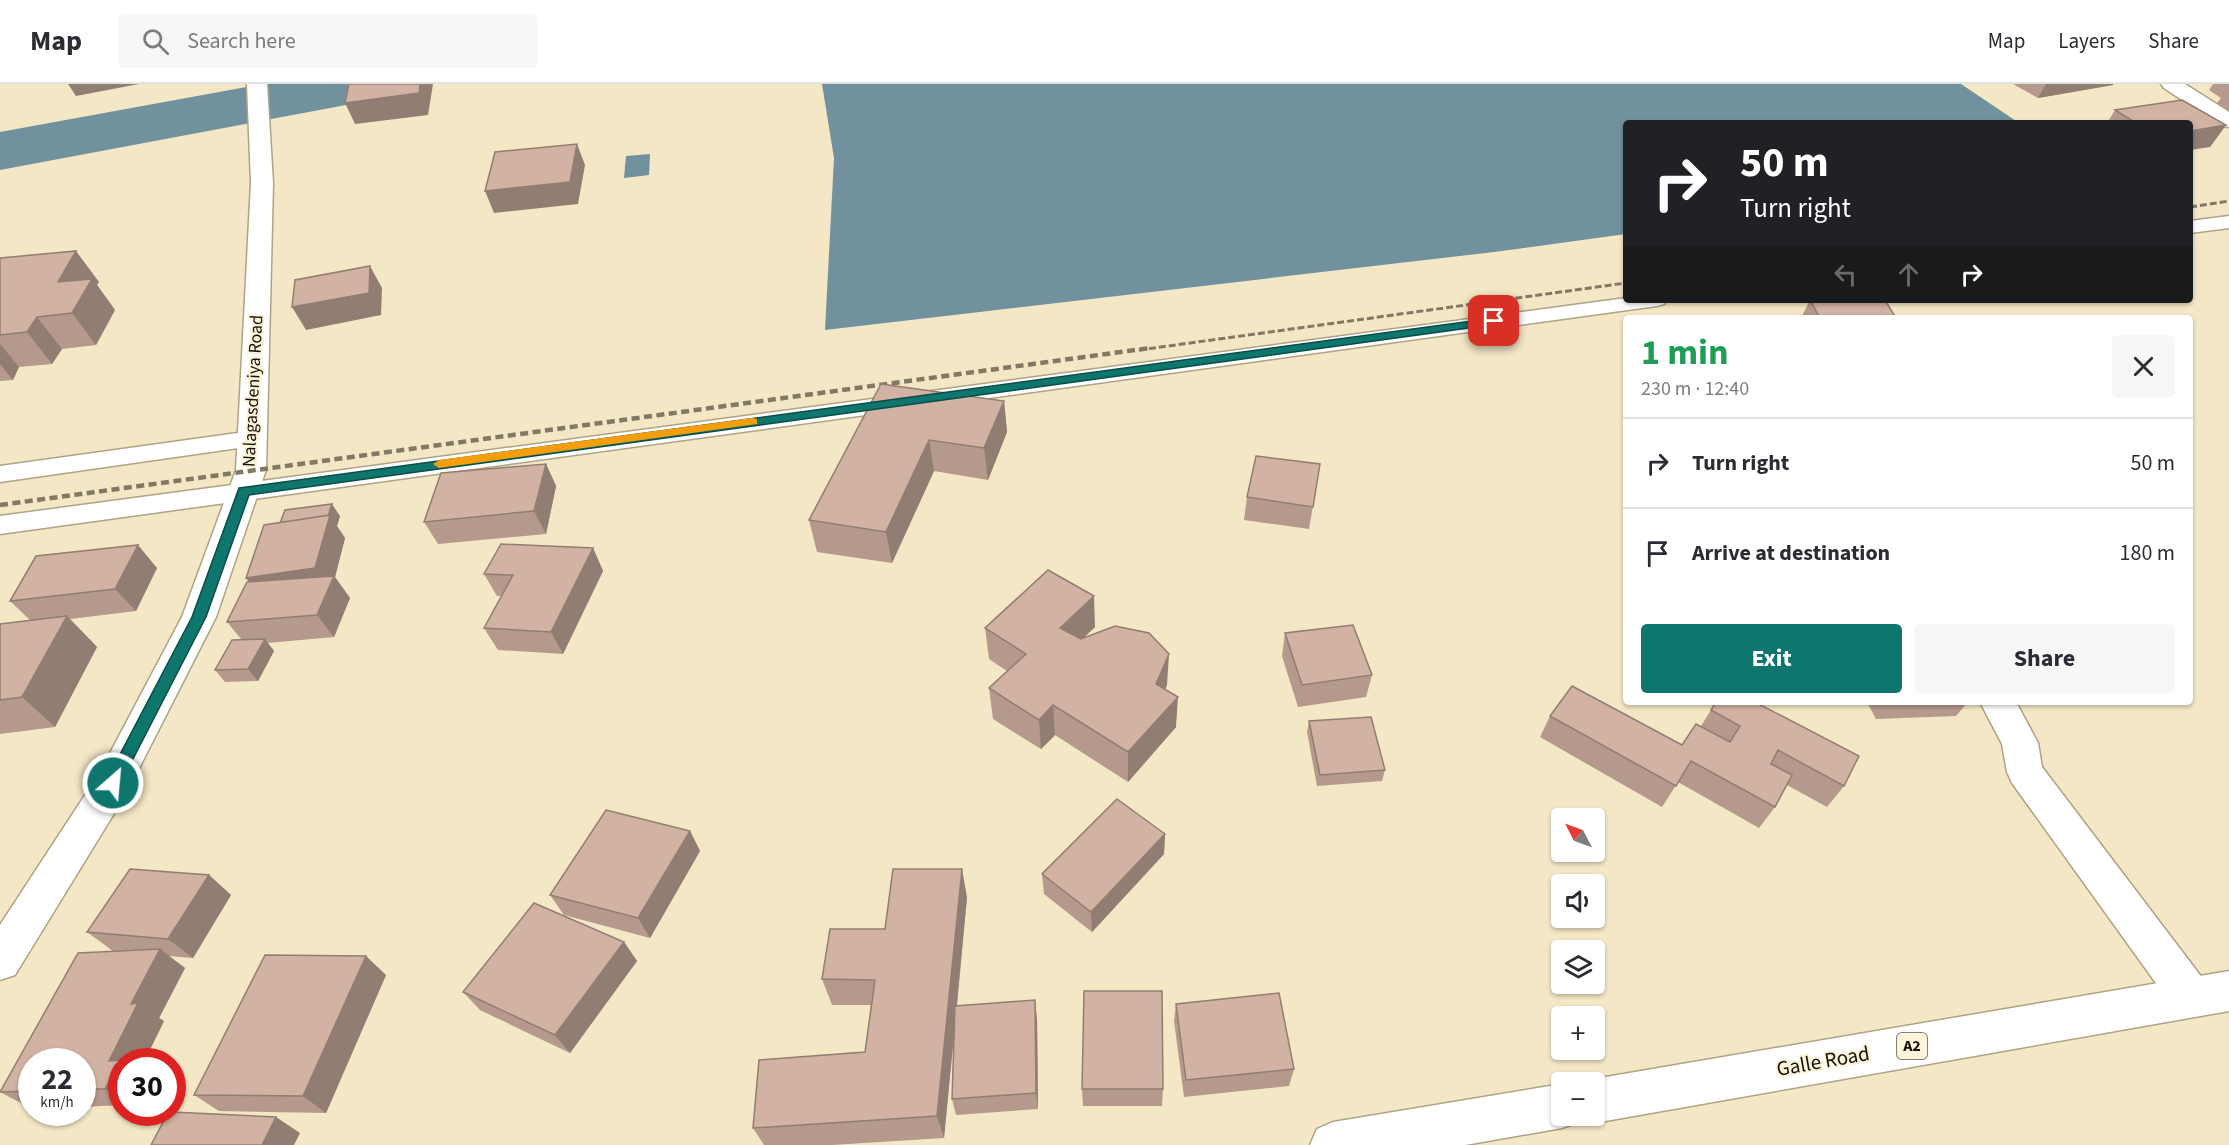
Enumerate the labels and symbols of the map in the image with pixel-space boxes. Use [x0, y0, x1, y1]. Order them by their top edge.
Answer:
pin [1468, 295, 1519, 346]
street label: Nalagasdeniya Road [237, 314, 269, 468]
position arrow [81, 751, 145, 815]
north arrow [1551, 808, 1605, 862]
road number: A2 [1897, 1033, 1927, 1059]
street label: Galle Road [1774, 1038, 1872, 1084]
speed limit sign: 30 [108, 1048, 186, 1126]

